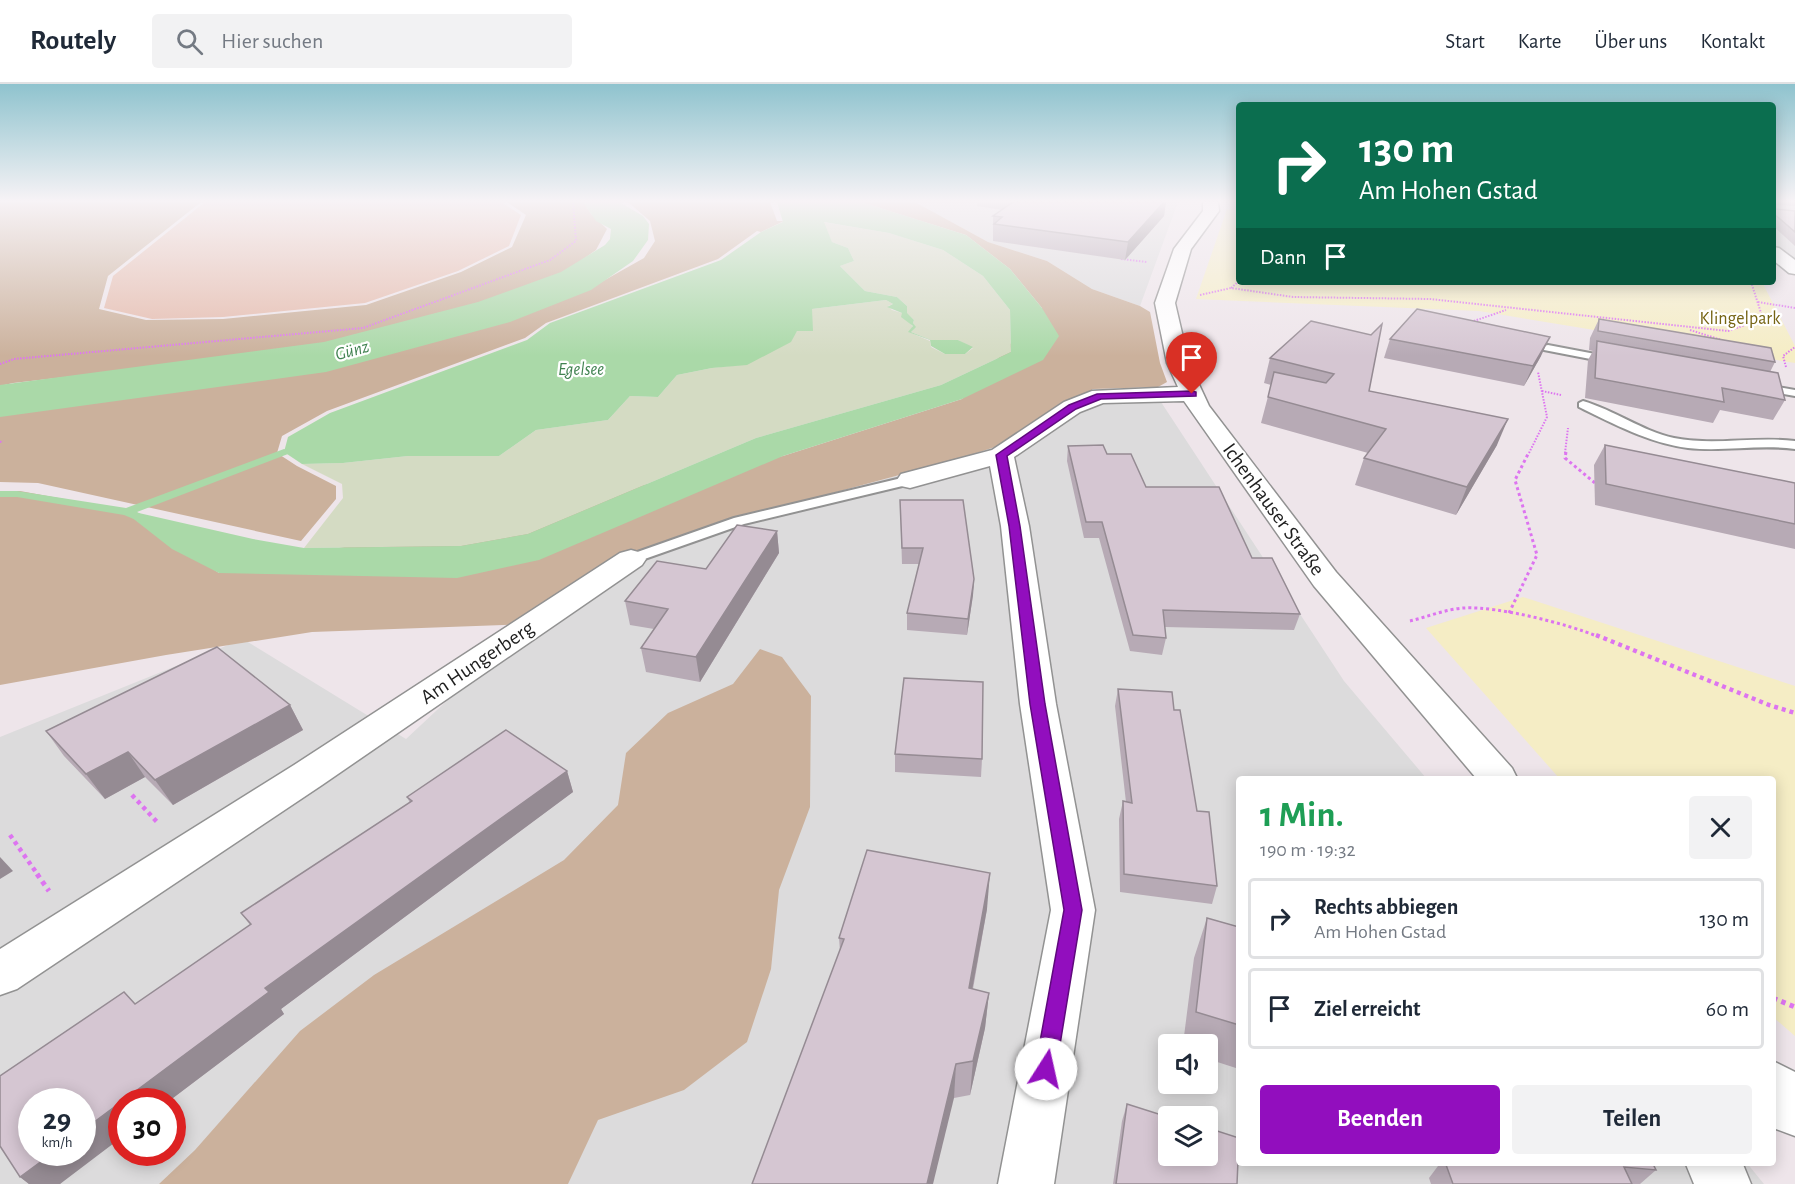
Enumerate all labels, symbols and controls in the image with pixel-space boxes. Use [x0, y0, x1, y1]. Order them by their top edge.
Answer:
search box [152, 14, 572, 68]
icon: search [173, 25, 206, 58]
text: Routely [30, 27, 116, 55]
text: Hier suchen [221, 30, 323, 52]
text: Start [1445, 31, 1485, 52]
text: Karte [1518, 31, 1561, 52]
text: Über uns [1594, 31, 1667, 52]
text: Kontakt [1700, 31, 1765, 52]
icon: right [1260, 126, 1338, 204]
text: 130 m [1359, 128, 1454, 170]
text: Am Hohen Gstad [1359, 177, 1538, 204]
icon: arrive [1319, 240, 1352, 273]
text: Dann [1260, 246, 1307, 268]
park label: Klingelpark [1700, 310, 1781, 328]
pin [1166, 332, 1217, 394]
water label: Günz [333, 338, 371, 364]
icon: arrive [1175, 341, 1208, 374]
water label: Egelsee [558, 361, 604, 379]
street label: Ichenhauser Straße [1219, 439, 1329, 579]
street label: Am Hungerberg [417, 616, 538, 708]
button: close [1689, 796, 1752, 859]
text: 1 Min. [1260, 797, 1344, 833]
text: 190 m · 19:32 [1260, 840, 1356, 860]
text: Rechts abbiegen [1314, 896, 1458, 918]
icon: right [1263, 902, 1296, 935]
text: 130 m [1700, 908, 1749, 930]
text: Am Hohen Gstad [1314, 922, 1446, 942]
icon: arrive [1263, 992, 1296, 1025]
text: Ziel erreicht [1314, 998, 1421, 1020]
text: 60 m [1706, 998, 1749, 1020]
map controls [1158, 1034, 1218, 1166]
button: sound [1158, 1034, 1218, 1094]
position arrow [1014, 1037, 1078, 1101]
button: Beenden [1260, 1085, 1500, 1154]
button: Teilen [1512, 1085, 1752, 1154]
speed limit sign: 30 [108, 1088, 186, 1166]
text: 29 [43, 1105, 71, 1135]
button: layers [1158, 1106, 1218, 1166]
text: km/h [42, 1135, 72, 1150]

